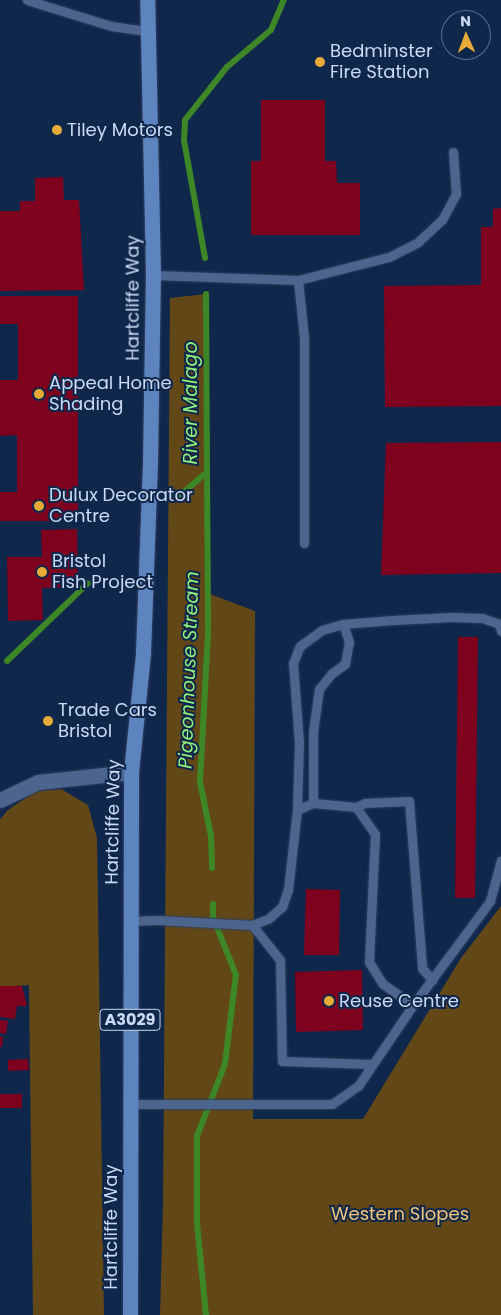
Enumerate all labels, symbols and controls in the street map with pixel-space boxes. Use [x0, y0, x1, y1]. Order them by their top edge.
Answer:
north arrow [441, 10, 491, 60]
text: N [460, 11, 471, 31]
place label: Bedminster Fire Station [330, 41, 433, 84]
marker: Bedminster Fire Station [314, 56, 326, 68]
place label: Tiley Motors [67, 119, 173, 141]
marker: Tiley Motors [51, 124, 63, 136]
street label: Hartcliffe Way [122, 235, 144, 361]
water label: River Malago [180, 341, 202, 465]
place label: Appeal Home Shading [49, 373, 172, 416]
marker: Appeal Home Shading [33, 388, 45, 400]
place label: Dulux Decorator Centre [49, 485, 193, 528]
marker: Dulux Decorator Centre [33, 500, 45, 512]
place label: Bristol Fish Project [52, 551, 153, 594]
marker: Bristol Fish Project [36, 566, 48, 578]
water label: Pigeonhouse Stream [174, 571, 204, 769]
place label: Trade Cars Bristol [58, 700, 157, 742]
marker: Trade Cars Bristol [42, 715, 54, 727]
street label: Hartcliffe Way [101, 759, 125, 885]
place label: Reuse Centre [339, 990, 459, 1012]
marker: Reuse Centre [323, 995, 335, 1007]
road number: A3029 [99, 1006, 161, 1034]
street label: Hartcliffe Way [100, 1164, 122, 1290]
park label: Western Slopes [331, 1203, 469, 1225]

